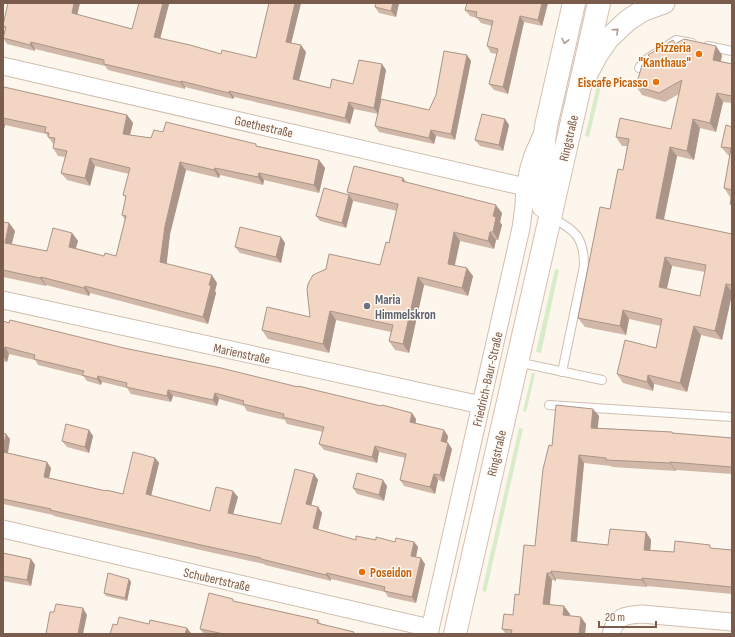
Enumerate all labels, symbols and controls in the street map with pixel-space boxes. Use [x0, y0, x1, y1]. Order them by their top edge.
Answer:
one-way arrow [611, 29, 619, 36]
one-way arrow [562, 38, 570, 44]
place label: Pizzeria "Kanthaus" [639, 40, 691, 71]
marker: Pizzeria "Kanthaus" [694, 49, 704, 59]
place label: Eiscafe Picasso [578, 75, 648, 91]
marker: Eiscafe Picasso [651, 77, 661, 87]
street label: Goethestraße [233, 112, 295, 141]
street label: Ringstraße [556, 114, 582, 163]
place label: Maria Himmelskron [375, 292, 436, 323]
marker: Maria Himmelskron [362, 301, 372, 311]
street label: Friedrich-Baur-Straße [469, 330, 507, 428]
street label: Marienstraße [212, 340, 272, 368]
street label: Ringstraße [484, 429, 510, 478]
street label: Schubertstraße [182, 565, 252, 595]
place label: Poseidon [370, 565, 412, 581]
marker: Poseidon [357, 567, 367, 577]
scale bar [599, 603, 656, 629]
text: 20 m [605, 610, 625, 625]

